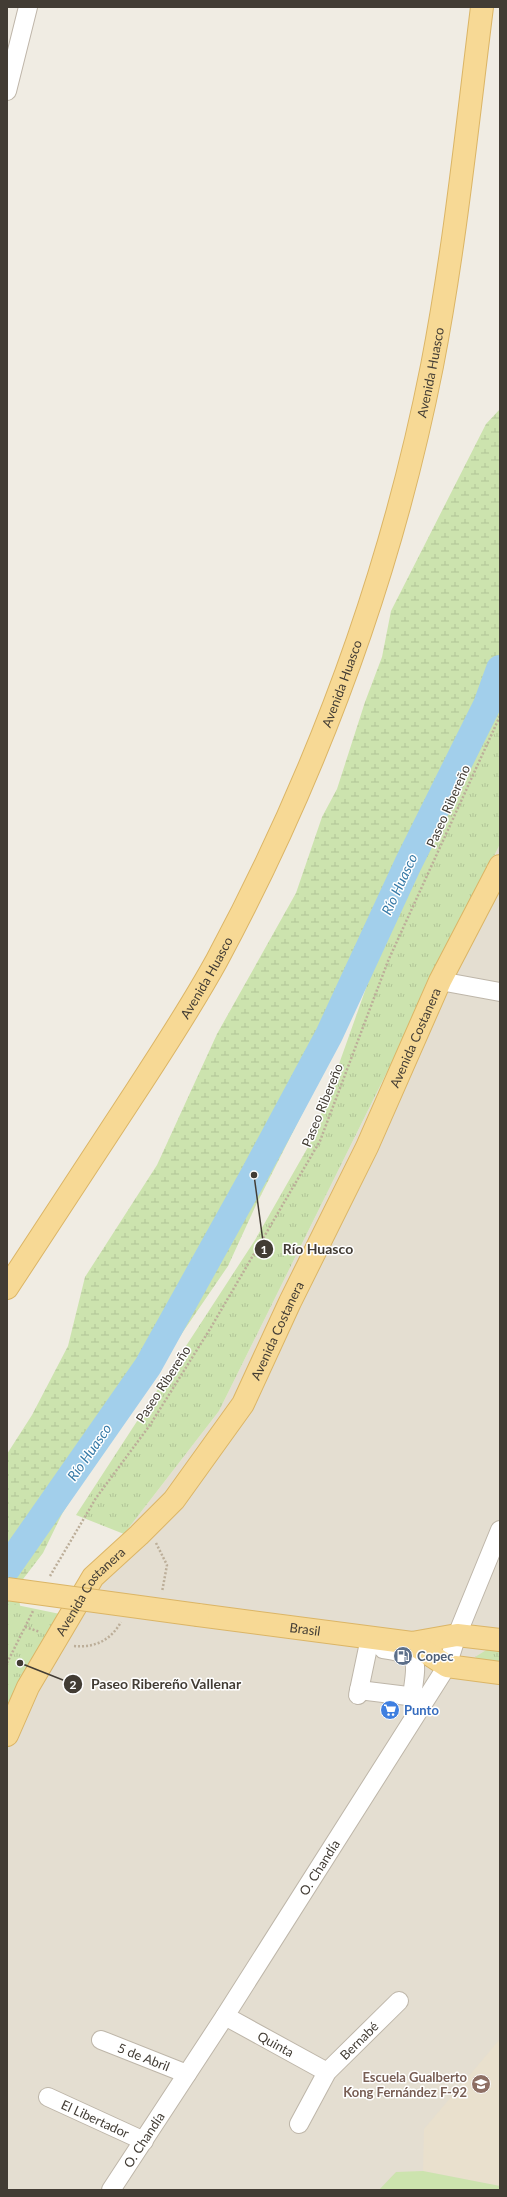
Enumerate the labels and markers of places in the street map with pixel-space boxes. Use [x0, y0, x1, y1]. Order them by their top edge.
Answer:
callout: Río Huasco [254, 1236, 361, 1262]
fuel station icon: Copec [392, 1645, 414, 1667]
place label: Copec [417, 1648, 454, 1664]
callout: Paseo Ribereño Vallenar [63, 1671, 249, 1697]
supermarket icon: Punto [379, 1699, 401, 1721]
place label: Punto [404, 1702, 439, 1718]
place label: Escuela Gualberto Kong Fernández F-92 [343, 2069, 468, 2100]
school or university icon: Escuela Gualberto Kong Fernández F-92 [470, 2073, 492, 2095]

